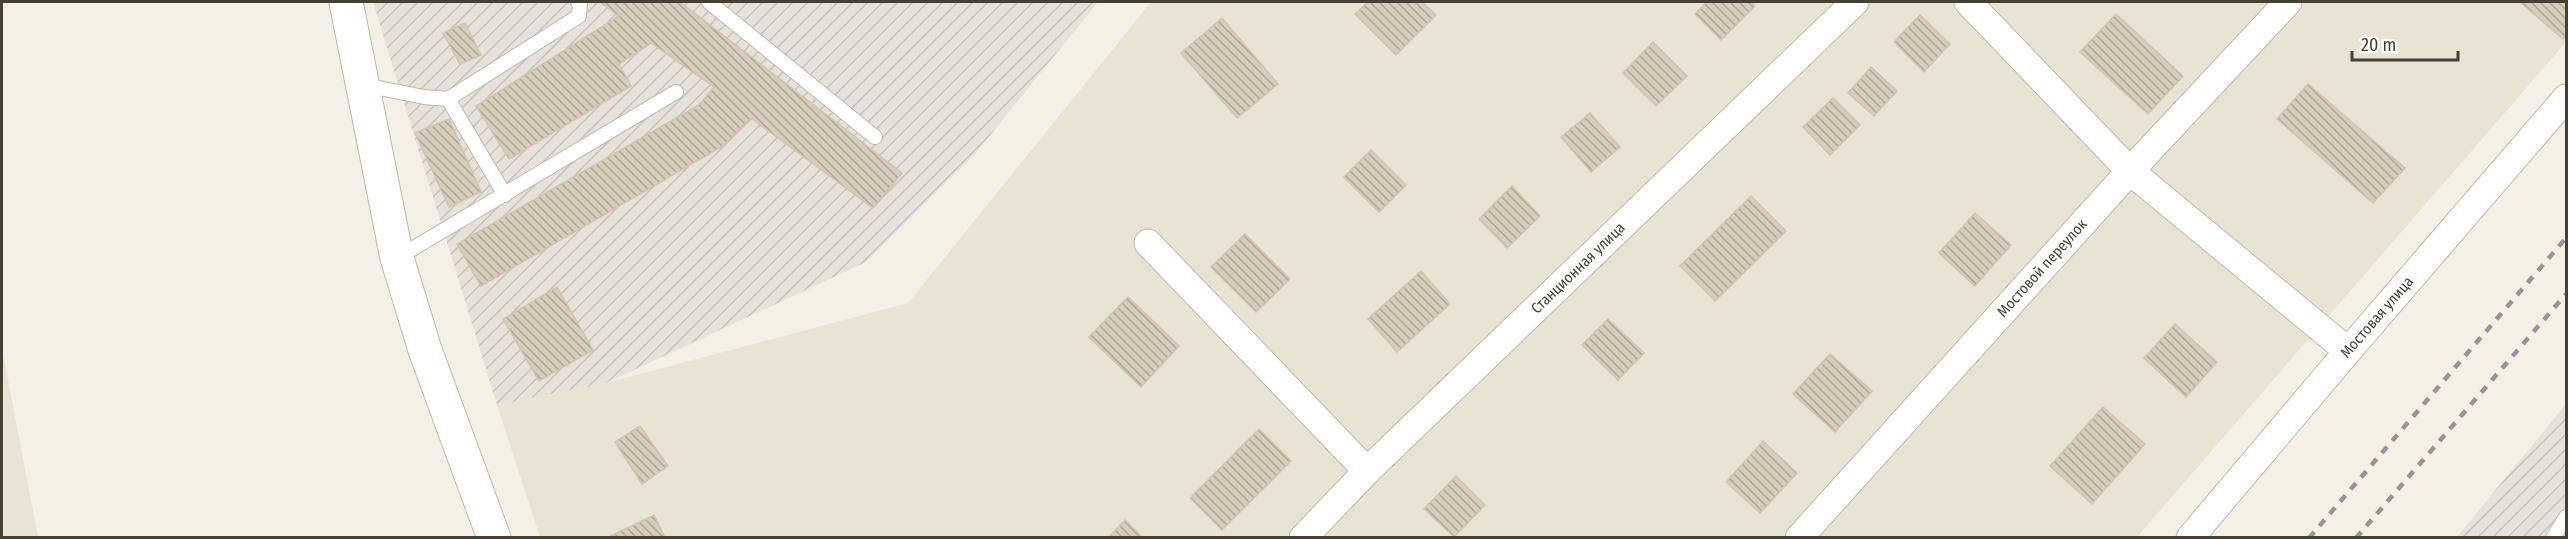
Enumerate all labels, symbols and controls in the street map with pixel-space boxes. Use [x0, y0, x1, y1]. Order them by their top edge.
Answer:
scale bar [2352, 24, 2458, 62]
text: 20 m [2361, 34, 2396, 56]
street label: Мостовой переулок [1993, 215, 2091, 321]
street label: Станционная улица [1527, 219, 1629, 317]
street label: Мостовая улица [2337, 273, 2417, 361]

